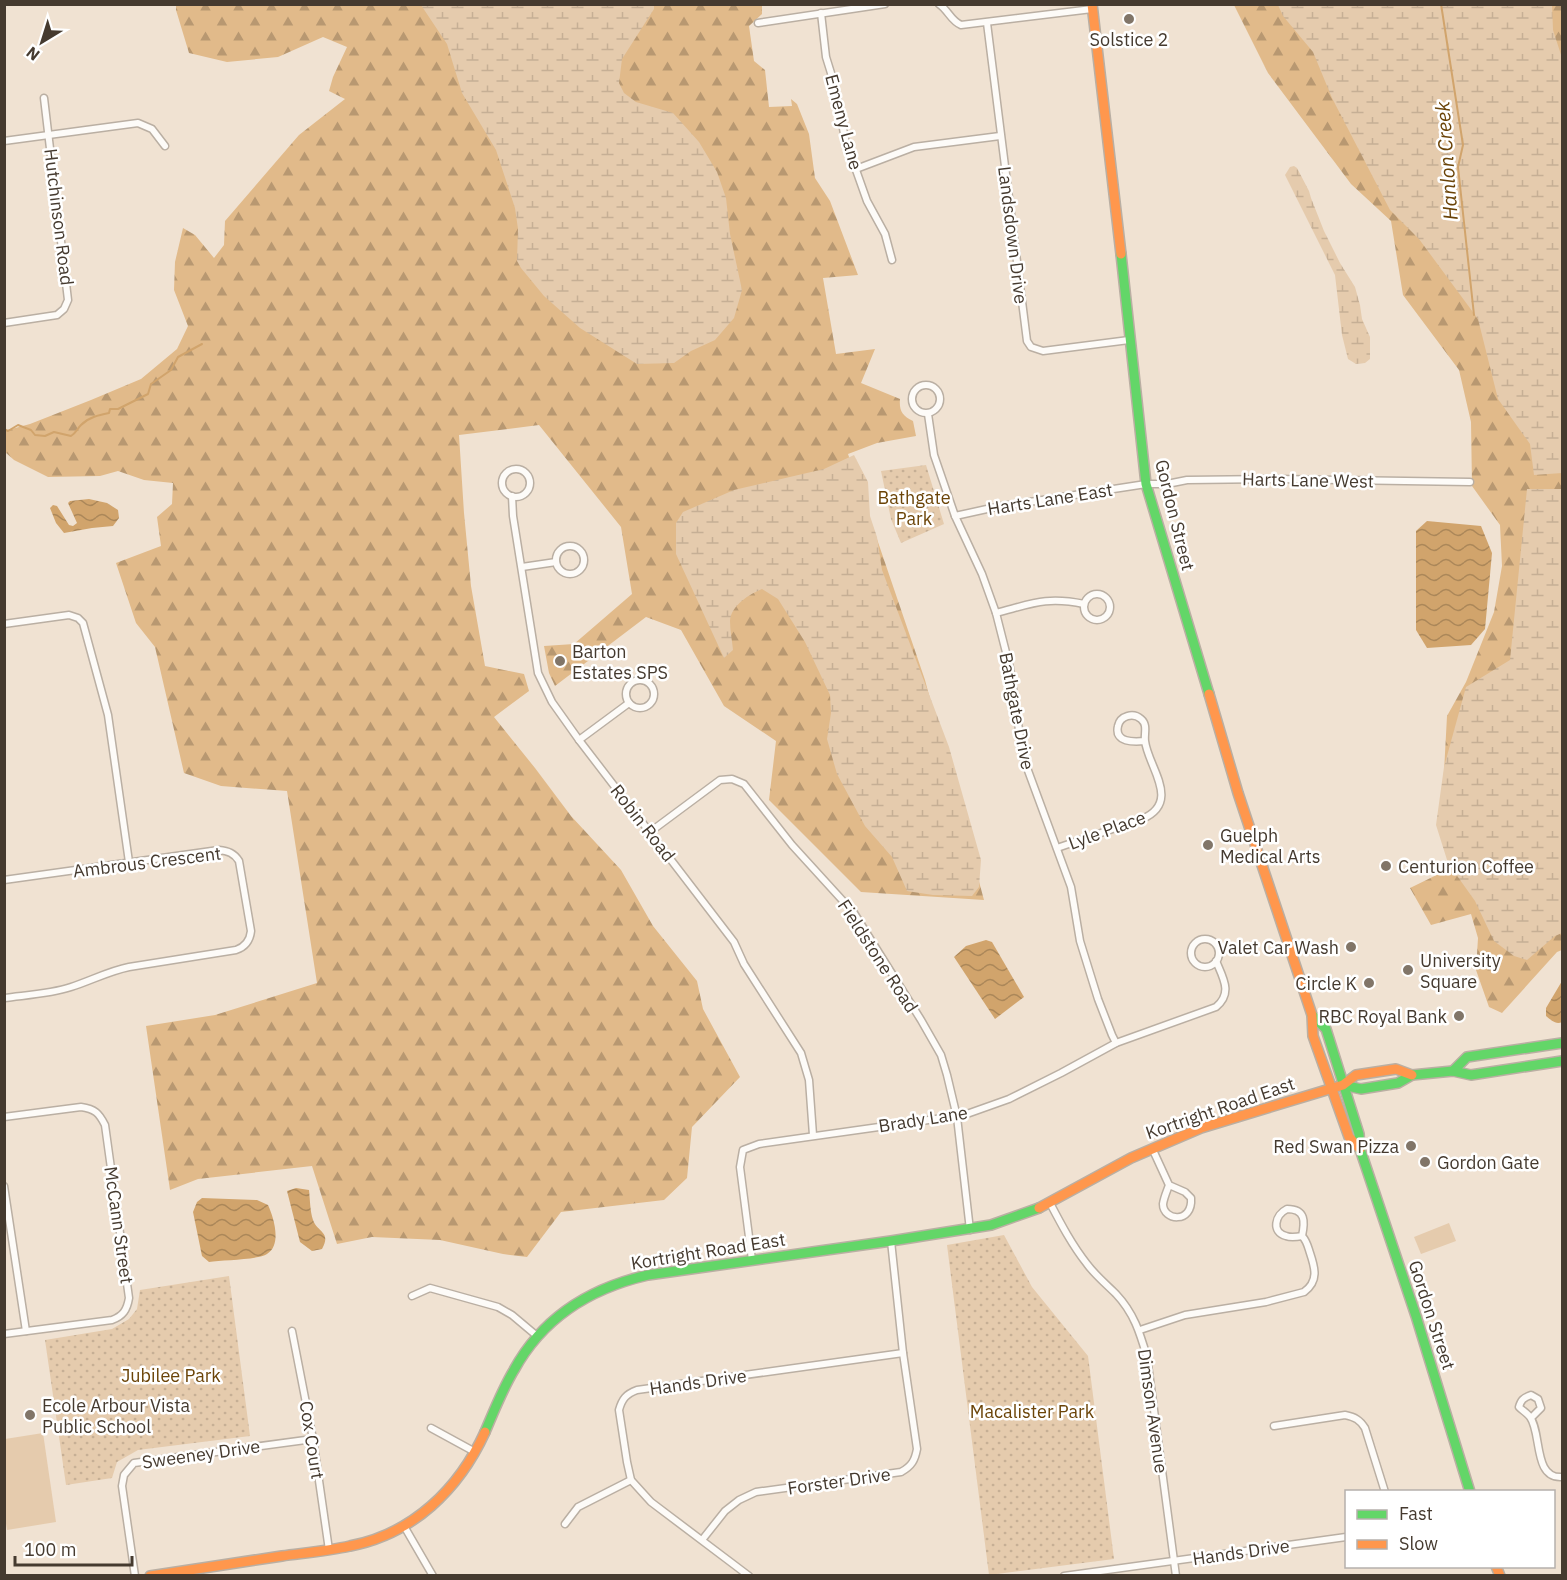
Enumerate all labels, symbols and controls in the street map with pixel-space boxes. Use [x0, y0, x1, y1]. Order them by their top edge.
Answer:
north arrow [12, 12, 72, 72]
marker: Solstice 2 [1122, 12, 1136, 26]
place label: Solstice 2 [1090, 28, 1168, 51]
text: N [22, 42, 43, 65]
street label: Emeny Lane [820, 72, 868, 172]
water label: Hanlon Creek [1428, 100, 1464, 221]
street label: Hutchinson Road [39, 147, 79, 287]
street label: Landsdown Drive [993, 165, 1033, 305]
street label: Gordon Street [1150, 457, 1200, 573]
street label: Harts Lane West [1242, 467, 1374, 493]
street label: Harts Lane East [986, 478, 1114, 520]
park label: Bathgate Park [877, 486, 951, 530]
place label: Barton Estates SPS [572, 640, 668, 684]
street label: Bathgate Drive [994, 650, 1040, 772]
marker: Barton Estates SPS [553, 654, 567, 668]
street label: Robin Road [606, 780, 680, 866]
street label: Lyle Place [1065, 805, 1149, 855]
place label: Guelph Medical Arts [1220, 824, 1321, 868]
marker: Guelph Medical Arts [1201, 838, 1215, 852]
street label: Ambrous Crescent [72, 841, 222, 883]
place label: Centurion Coffee [1398, 855, 1534, 878]
marker: Centurion Coffee [1379, 859, 1393, 873]
street label: Fieldstone Road [833, 895, 923, 1017]
place label: Valet Car Wash [1218, 936, 1339, 959]
marker: Valet Car Wash [1344, 940, 1358, 954]
place label: University Square [1420, 949, 1501, 993]
marker: University Square [1401, 963, 1415, 977]
place label: Circle K [1295, 972, 1358, 995]
marker: Circle K [1362, 976, 1376, 990]
place label: RBC Royal Bank [1318, 1005, 1447, 1028]
marker: RBC Royal Bank [1452, 1009, 1466, 1023]
street label: Kortright Road East [1142, 1072, 1298, 1144]
street label: Brady Lane [877, 1101, 969, 1137]
place label: Red Swan Pizza [1273, 1135, 1399, 1158]
marker: Red Swan Pizza [1404, 1139, 1418, 1153]
place label: Gordon Gate [1437, 1151, 1539, 1174]
marker: Gordon Gate [1418, 1155, 1432, 1169]
street label: McCann Street [99, 1165, 139, 1285]
street label: Kortright Road East [629, 1227, 787, 1275]
street label: Gordon Street [1404, 1257, 1460, 1373]
street label: Dimson Avenue [1133, 1347, 1173, 1475]
park label: Jubilee Park [121, 1364, 221, 1387]
street label: Hands Drive [648, 1364, 748, 1400]
place label: Ecole Arbour Vista Public School [42, 1394, 191, 1438]
street label: Cox Court [294, 1399, 330, 1481]
park label: Macalister Park [970, 1400, 1095, 1423]
marker: Ecole Arbour Vista Public School [23, 1408, 37, 1422]
street label: Sweeney Drive [140, 1434, 262, 1474]
street label: Forster Drive [786, 1462, 892, 1500]
legend [1345, 1490, 1555, 1568]
text: Fast [1399, 1502, 1433, 1525]
scale bar [15, 1529, 132, 1567]
text: Slow [1399, 1532, 1438, 1555]
street label: Hands Drive [1191, 1534, 1291, 1570]
text: 100 m [24, 1538, 76, 1561]

